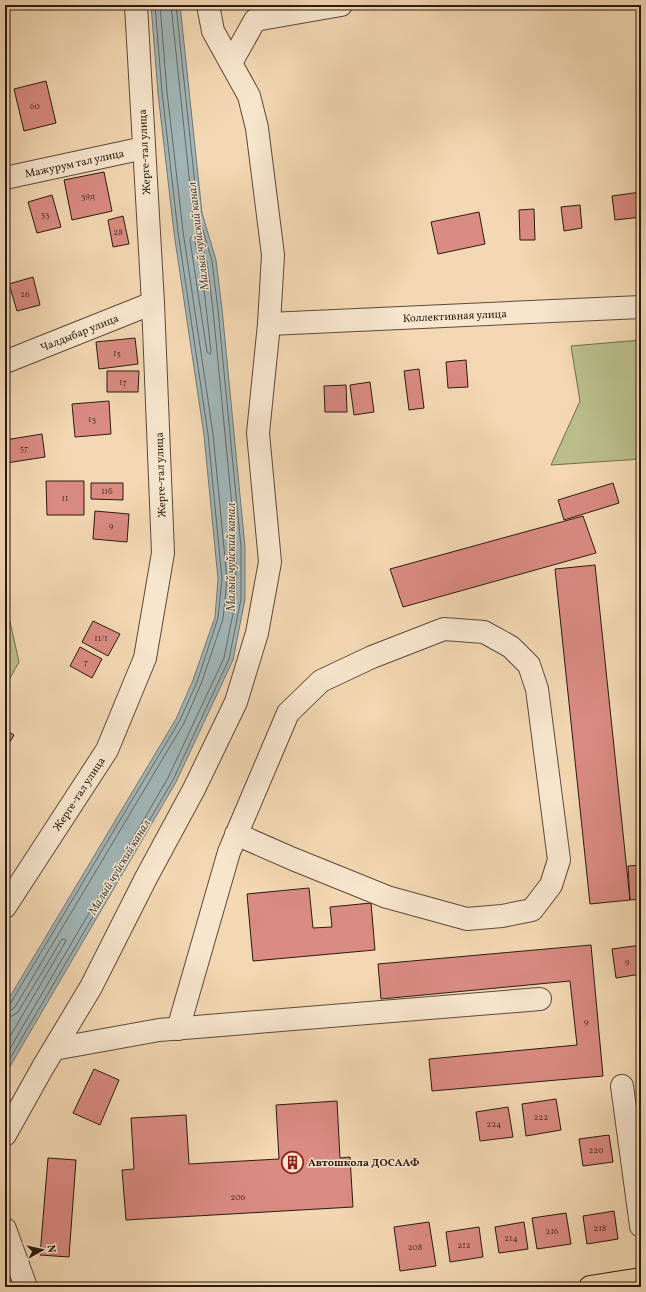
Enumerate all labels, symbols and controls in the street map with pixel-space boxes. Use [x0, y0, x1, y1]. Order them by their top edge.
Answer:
house number: 60 [30, 100, 41, 113]
street label: Жерге-тал улица [136, 108, 155, 195]
street label: Мажурум тал улица [24, 146, 126, 182]
water label: Малый чуйский канал [184, 181, 214, 292]
house number: 39д [81, 190, 95, 203]
house number: 33 [40, 208, 50, 221]
house number: 28 [113, 226, 123, 239]
house number: 26 [20, 288, 30, 301]
street label: Коллективная улица [402, 307, 508, 327]
street label: Чалдыбар улица [39, 311, 122, 356]
house number: 15 [113, 347, 121, 360]
house number: 17 [119, 376, 127, 389]
house number: 13 [88, 413, 96, 426]
street label: Жерге-тал улица [152, 431, 170, 518]
house number: 57 [20, 442, 28, 455]
house number: 11б [101, 485, 113, 498]
house number: 11 [62, 492, 68, 505]
water label: Малый чуйский канал [224, 502, 240, 612]
house number: 9 [109, 520, 114, 533]
house number: 11/1 [94, 632, 108, 645]
house number: 7 [84, 656, 88, 669]
street label: Жерге-тал улица [50, 754, 110, 835]
water label: Малый чуйский канал [85, 817, 155, 919]
house number: 9 [625, 956, 630, 969]
house number: 9 [584, 1016, 589, 1029]
house number: 222 [534, 1111, 548, 1124]
house number: 224 [487, 1118, 501, 1131]
house number: 220 [589, 1144, 604, 1157]
building icon: Автошкола ДОСААФ [279, 1149, 305, 1175]
place label: Автошкола ДОСААФ [308, 1156, 420, 1171]
house number: 206 [231, 1191, 246, 1204]
house number: 218 [594, 1222, 607, 1235]
house number: 216 [546, 1225, 559, 1238]
north arrow [22, 1230, 62, 1270]
house number: 214 [504, 1232, 518, 1245]
house number: 212 [457, 1239, 471, 1252]
house number: 208 [408, 1241, 423, 1254]
text: N [42, 1244, 58, 1254]

